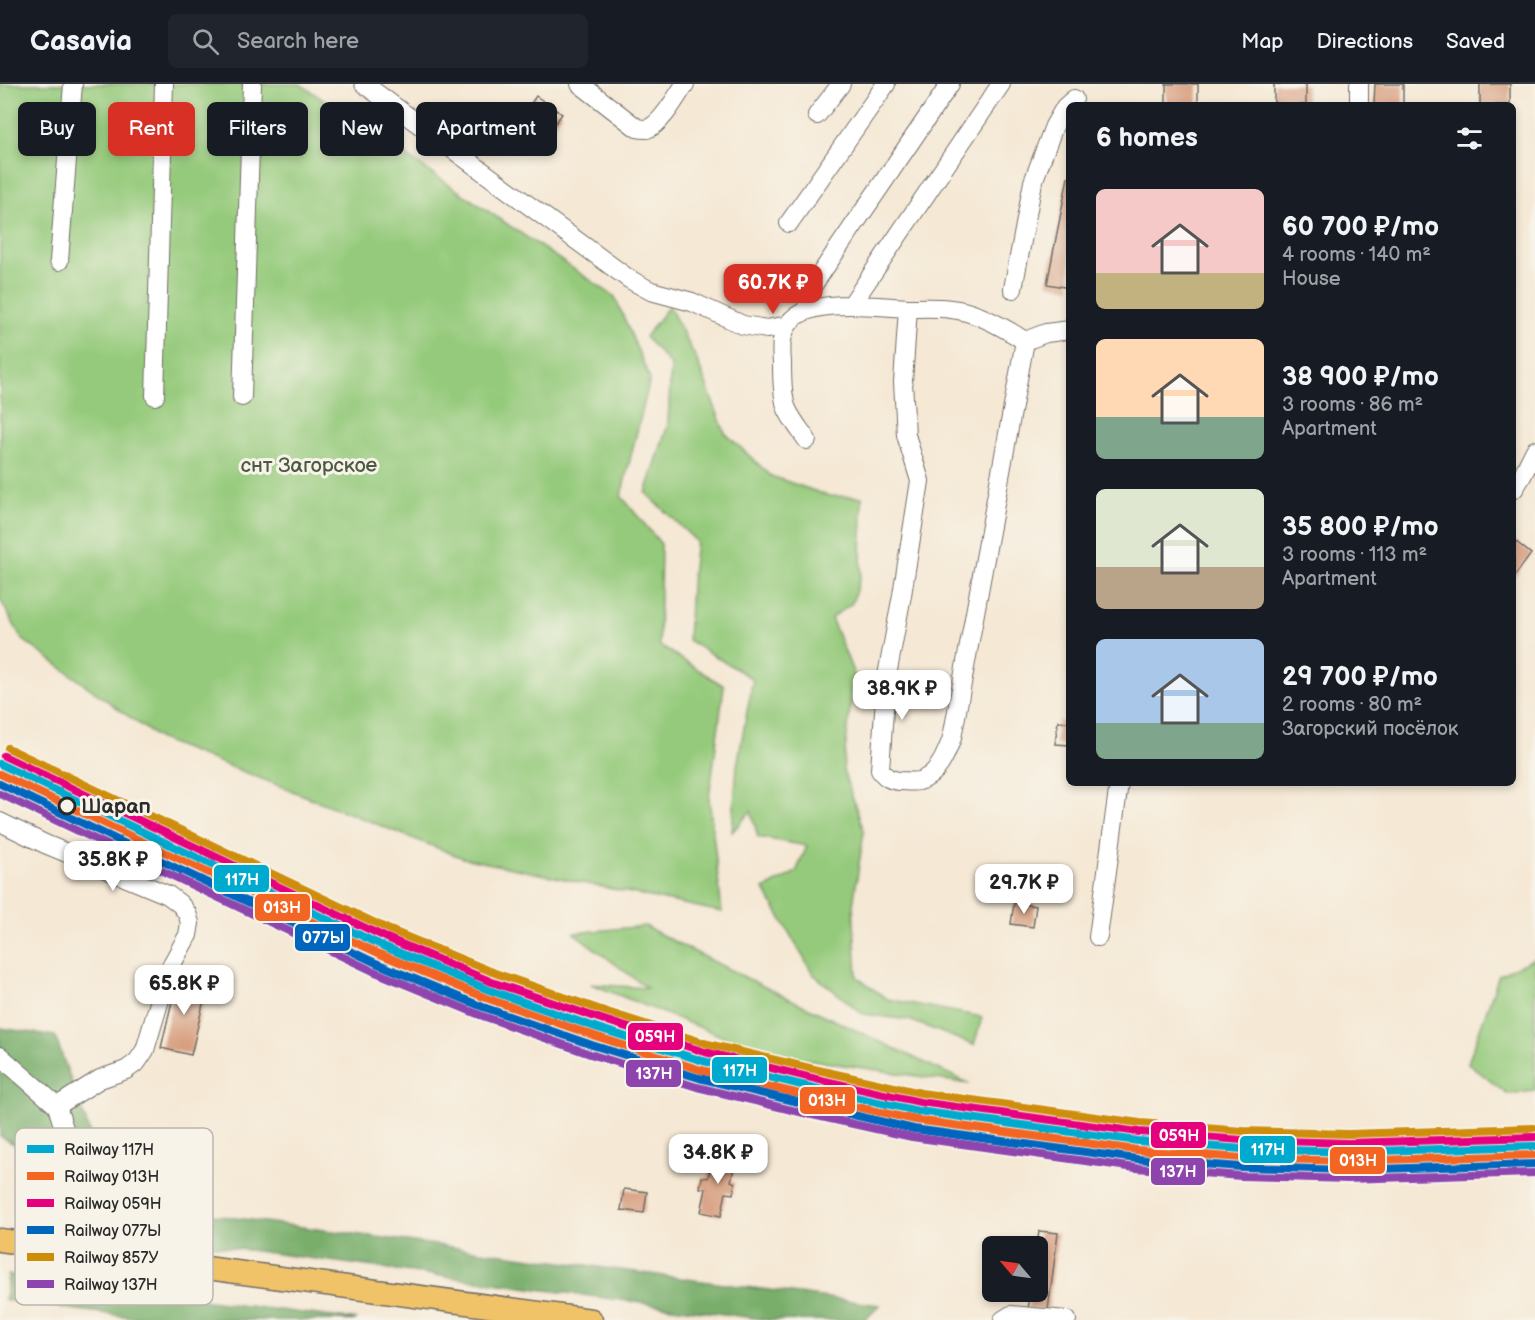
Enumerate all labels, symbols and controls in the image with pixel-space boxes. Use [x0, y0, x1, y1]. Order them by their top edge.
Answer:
search box [168, 14, 588, 68]
text: Casavia [30, 25, 132, 58]
icon: search [189, 25, 222, 58]
text: Search here [237, 28, 359, 55]
text: Map [1241, 29, 1284, 54]
text: Directions [1317, 29, 1413, 54]
text: Saved [1446, 29, 1505, 54]
chip: Buy [18, 102, 96, 156]
chip: Rent [108, 102, 195, 156]
chip: Filters [207, 102, 308, 156]
chip: New [320, 102, 404, 156]
chip: Apartment [416, 102, 557, 156]
icon: filters [1453, 122, 1486, 155]
text: 6 homes [1096, 123, 1198, 154]
text: 60 700 ₽/mo [1282, 212, 1439, 243]
icon: home [1144, 213, 1216, 285]
text: 4 rooms · 140 m² [1282, 243, 1431, 267]
pin: 60.7K ₽ [718, 264, 828, 315]
text: House [1282, 267, 1341, 291]
text: 60.7K ₽ [738, 271, 808, 295]
text: 38 900 ₽/mo [1282, 362, 1439, 393]
icon: home [1144, 363, 1216, 435]
text: 3 rooms · 86 m² [1282, 393, 1423, 417]
text: Apartment [1282, 417, 1377, 441]
park label: снт Загорское [241, 453, 378, 478]
text: 35 800 ₽/mo [1282, 512, 1439, 543]
icon: home [1144, 513, 1216, 585]
text: 3 rooms · 113 m² [1282, 543, 1427, 567]
text: Apartment [1282, 567, 1377, 591]
text: 29 700 ₽/mo [1282, 662, 1438, 693]
icon: home [1144, 663, 1216, 735]
pin: 38.9K ₽ [847, 670, 957, 721]
text: 38.9K ₽ [867, 677, 937, 701]
text: 2 rooms · 80 m² [1282, 693, 1422, 717]
text: Загорский посёлок [1282, 717, 1458, 741]
place label: Шарап [81, 794, 151, 819]
marker: Шарап [58, 797, 76, 815]
pin: 35.8K ₽ [58, 841, 168, 892]
text: 35.8K ₽ [78, 848, 148, 872]
line badge: 117Н [213, 864, 270, 893]
pin: 29.7K ₽ [969, 864, 1079, 915]
text: 117Н [225, 871, 259, 890]
text: 29.7K ₽ [989, 871, 1059, 895]
line badge: 013Н [254, 893, 311, 922]
text: 013Н [263, 899, 301, 918]
line badge: 077Ы [294, 923, 351, 952]
text: 077Ы [302, 929, 344, 948]
pin: 65.8K ₽ [129, 965, 239, 1016]
text: 65.8K ₽ [149, 972, 219, 996]
line badge: 059Н [627, 1022, 684, 1051]
text: 059Н [635, 1028, 675, 1047]
line badge: 117Н [711, 1056, 768, 1084]
line badge: 137Н [625, 1059, 682, 1088]
text: 117Н [723, 1062, 757, 1081]
text: 137Н [635, 1065, 673, 1084]
line badge: 013Н [799, 1086, 856, 1115]
text: 013Н [808, 1092, 846, 1111]
line badge: 059Н [1150, 1121, 1207, 1149]
text: 059Н [1159, 1127, 1199, 1146]
legend [15, 1128, 213, 1305]
pin: 34.8K ₽ [663, 1134, 773, 1185]
line badge: 117Н [1239, 1135, 1296, 1164]
text: Railway 117Н [64, 1141, 154, 1160]
text: 34.8K ₽ [683, 1141, 753, 1165]
text: 117Н [1251, 1141, 1285, 1160]
line badge: 013Н [1329, 1146, 1386, 1175]
text: 013Н [1339, 1152, 1377, 1171]
line badge: 137Н [1150, 1157, 1206, 1186]
text: 137Н [1159, 1163, 1197, 1182]
text: Railway 013Н [64, 1168, 159, 1187]
text: Railway 059Н [64, 1195, 162, 1214]
text: Railway 077Ы [64, 1222, 161, 1241]
north arrow [982, 1236, 1048, 1302]
map controls [982, 1236, 1048, 1302]
text: Railway 857У [64, 1249, 159, 1268]
text: Railway 137Н [64, 1276, 158, 1295]

